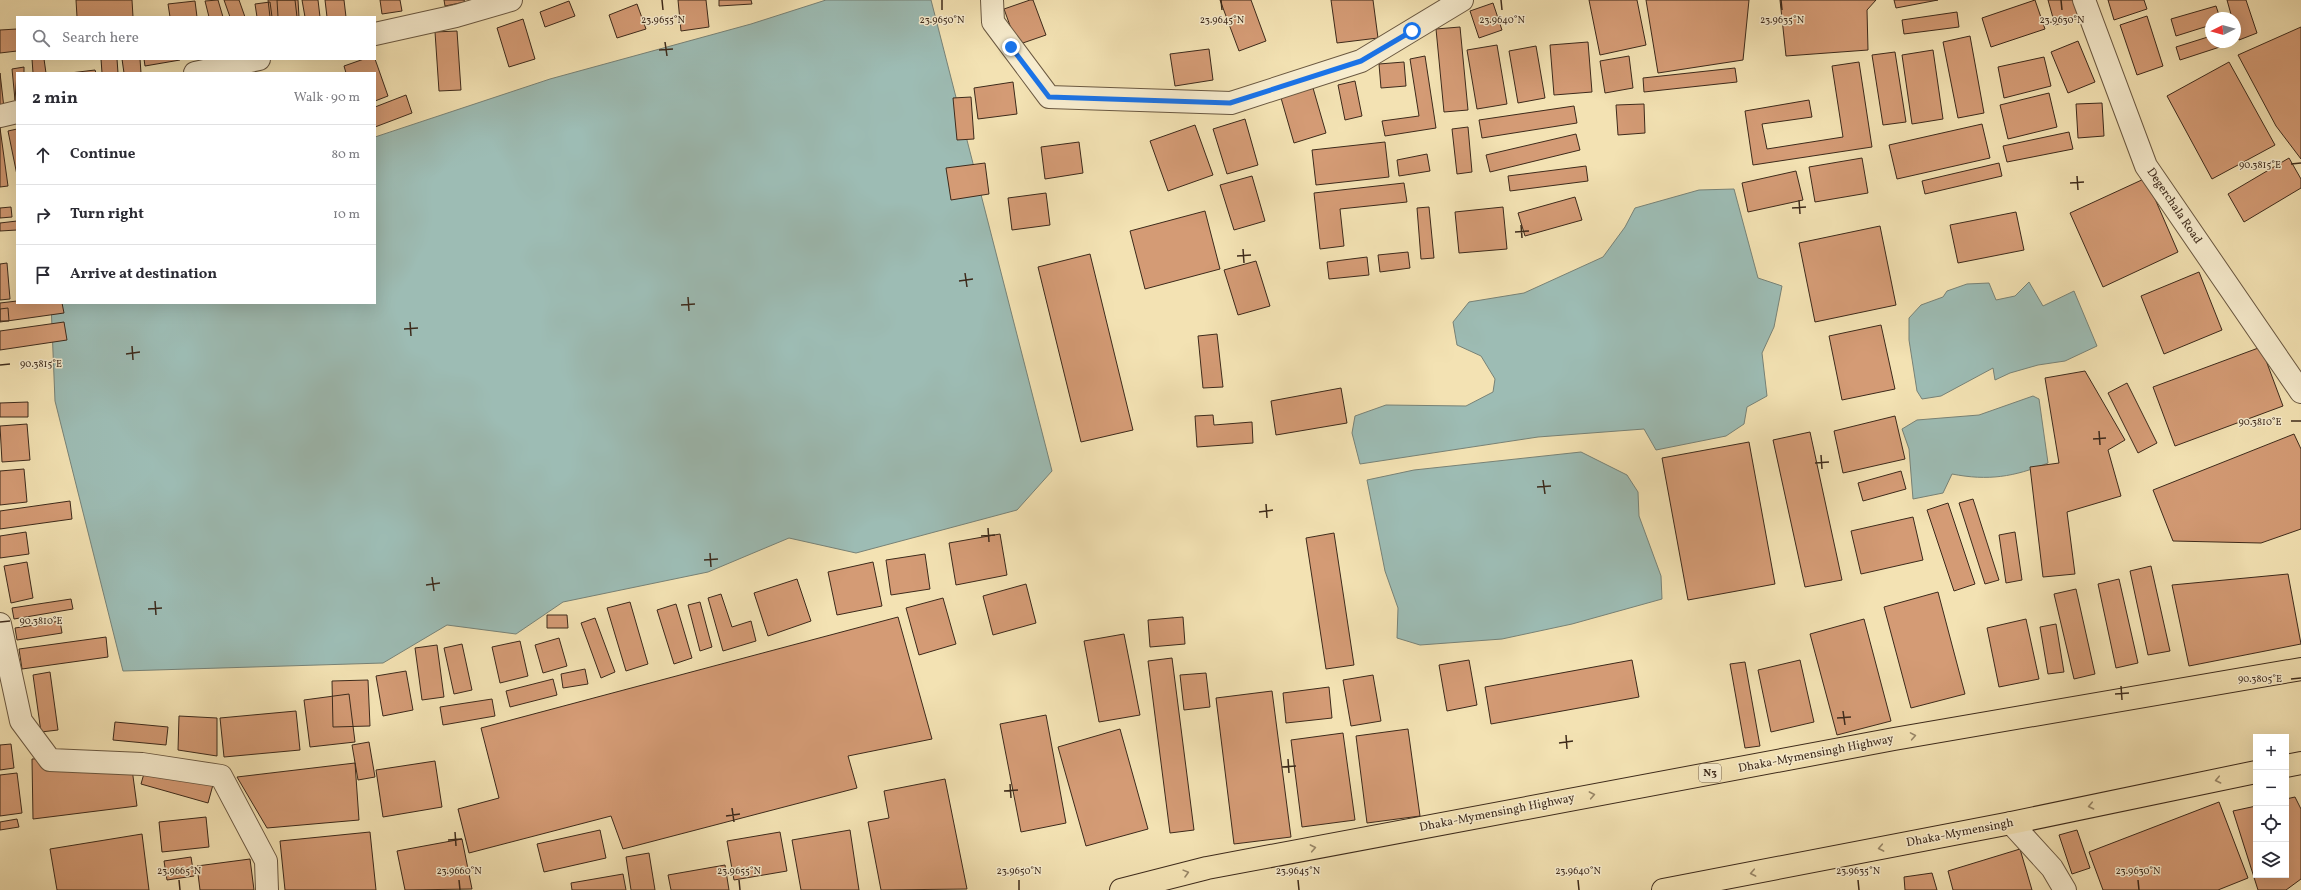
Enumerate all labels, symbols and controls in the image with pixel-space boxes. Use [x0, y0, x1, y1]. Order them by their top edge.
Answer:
north arrow [2205, 12, 2241, 48]
text: 23.9655°N [641, 13, 686, 27]
text: 23.9650°N [920, 13, 965, 27]
text: 23.9645°N [1200, 13, 1245, 27]
text: 23.9640°N [1479, 13, 1525, 27]
text: 23.9635°N [1760, 13, 1805, 27]
text: 23.9630°N [2040, 13, 2085, 27]
search box [16, 16, 376, 60]
route start [1403, 22, 1421, 40]
icon: search [30, 27, 52, 49]
text: Search here [62, 28, 139, 49]
route end [1002, 38, 1020, 56]
text: 2 min [32, 87, 78, 110]
text: Walk · 90 m [294, 89, 360, 107]
icon: ahead [32, 144, 54, 166]
text: Continue [70, 144, 135, 165]
text: 80 m [331, 146, 360, 164]
text: 90.3815°E [2239, 158, 2281, 172]
street label: Degerchala Road [2143, 165, 2206, 247]
icon: right [32, 204, 54, 226]
text: Turn right [70, 204, 144, 225]
text: 10 m [333, 206, 360, 224]
icon: arrive [32, 264, 54, 286]
text: Arrive at destination [70, 264, 217, 285]
text: 90.3815°E [20, 357, 62, 371]
text: 90.3810°E [2238, 415, 2282, 429]
text: 90.3810°E [19, 614, 63, 628]
text: 90.3805°E [2238, 672, 2282, 686]
street label: Dhaka-Mymensingh Highway [1737, 731, 1896, 777]
one-way arrow [1910, 732, 1916, 741]
map controls [2253, 734, 2289, 878]
button: + [2253, 734, 2289, 770]
road number: N3 [1699, 764, 1721, 782]
button: − [2253, 770, 2289, 806]
one-way arrow [2215, 775, 2221, 784]
street label: Dhaka-Mymensingh Highway [1418, 790, 1577, 836]
one-way arrow [1589, 792, 1596, 800]
one-way arrow [2087, 802, 2094, 810]
button: locate [2253, 806, 2289, 842]
street label: Dhaka-Mymensingh [1905, 815, 2015, 851]
button: layers [2253, 842, 2289, 878]
one-way arrow [1878, 843, 1884, 852]
one-way arrow [1310, 844, 1316, 852]
text: 23.9665°N [157, 864, 202, 878]
text: 23.9660°N [436, 864, 482, 878]
text: 23.9655°N [717, 864, 762, 878]
text: 23.9650°N [997, 864, 1042, 878]
text: 23.9645°N [1276, 864, 1321, 878]
text: 23.9640°N [1555, 864, 1601, 878]
text: 23.9635°N [1836, 864, 1881, 878]
text: 23.9630°N [2116, 864, 2161, 878]
one-way arrow [1750, 868, 1756, 876]
one-way arrow [1182, 869, 1189, 878]

